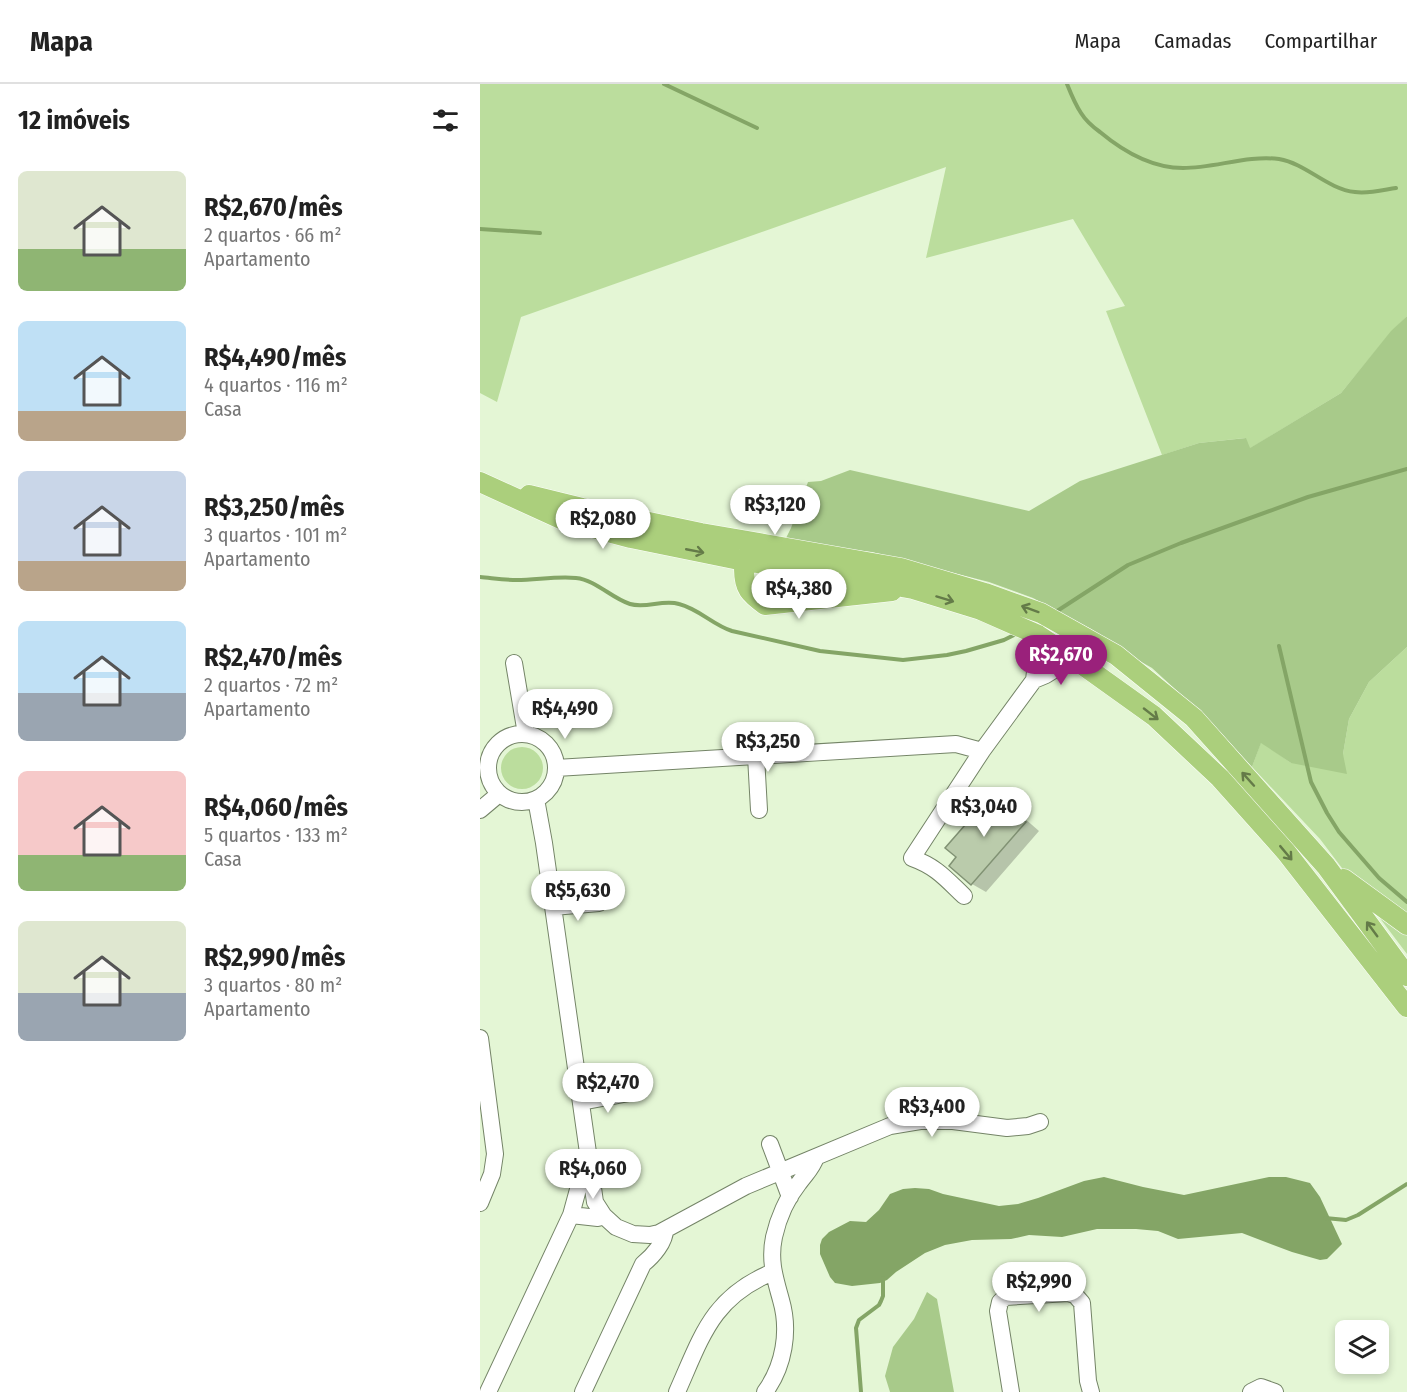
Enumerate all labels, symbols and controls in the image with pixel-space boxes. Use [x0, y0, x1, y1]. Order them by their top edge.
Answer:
text: Mapa [30, 25, 93, 58]
text: Mapa [1075, 28, 1121, 54]
text: Camadas [1154, 28, 1232, 54]
text: Compartilhar [1265, 28, 1377, 54]
icon: filters [429, 104, 462, 137]
text: 12 imóveis [18, 105, 130, 136]
text: R$2,670/mês [204, 192, 343, 223]
icon: home [66, 195, 138, 267]
text: 2 quartos · 66 m² [204, 223, 341, 247]
text: Apartamento [204, 247, 311, 271]
text: R$4,490/mês [204, 342, 346, 373]
icon: home [66, 345, 138, 417]
text: 4 quartos · 116 m² [204, 373, 348, 397]
text: Casa [204, 397, 242, 421]
pin: R$3,120 [720, 485, 830, 536]
text: R$3,250/mês [204, 492, 344, 523]
text: R$3,120 [744, 492, 806, 516]
icon: home [66, 495, 138, 567]
pin: R$2,080 [548, 499, 658, 550]
text: R$2,080 [570, 506, 636, 530]
text: 3 quartos · 101 m² [204, 523, 347, 547]
one-way arrow [684, 546, 704, 557]
text: Apartamento [204, 547, 311, 571]
pin: R$4,380 [744, 569, 854, 620]
text: R$4,380 [765, 576, 833, 600]
one-way arrow [935, 594, 954, 605]
one-way arrow [1022, 603, 1040, 614]
pin: R$2,670 [1006, 635, 1116, 686]
text: R$2,470/mês [204, 642, 342, 673]
text: R$2,670 [1029, 642, 1093, 666]
icon: home [66, 645, 138, 717]
text: 2 quartos · 72 m² [204, 673, 338, 697]
pin: R$4,490 [510, 689, 620, 740]
text: R$4,490 [532, 696, 598, 720]
text: Apartamento [204, 697, 311, 721]
one-way arrow [1142, 707, 1158, 720]
pin: R$3,250 [713, 722, 823, 773]
text: R$3,250 [736, 729, 801, 753]
one-way arrow [1241, 772, 1255, 787]
pin: R$3,040 [929, 787, 1039, 838]
text: R$4,060/mês [204, 792, 348, 823]
text: R$3,040 [951, 794, 1017, 818]
icon: home [66, 795, 138, 867]
text: 5 quartos · 133 m² [204, 823, 348, 847]
one-way arrow [1280, 845, 1293, 861]
text: Casa [204, 847, 242, 871]
pin: R$5,630 [523, 871, 633, 922]
text: R$5,630 [545, 878, 611, 902]
one-way arrow [1366, 922, 1379, 938]
text: R$2,990/mês [204, 942, 345, 973]
icon: home [66, 945, 138, 1017]
text: 3 quartos · 80 m² [204, 973, 342, 997]
text: Apartamento [204, 997, 311, 1021]
pin: R$2,470 [553, 1063, 663, 1114]
text: R$2,470 [576, 1070, 640, 1094]
pin: R$3,400 [877, 1087, 987, 1138]
text: R$3,400 [899, 1094, 965, 1118]
pin: R$4,060 [538, 1149, 648, 1200]
text: R$4,060 [559, 1156, 627, 1180]
pin: R$2,990 [984, 1262, 1094, 1313]
text: R$2,990 [1006, 1269, 1072, 1293]
map controls [1335, 1320, 1389, 1374]
button: layers [1335, 1320, 1389, 1374]

